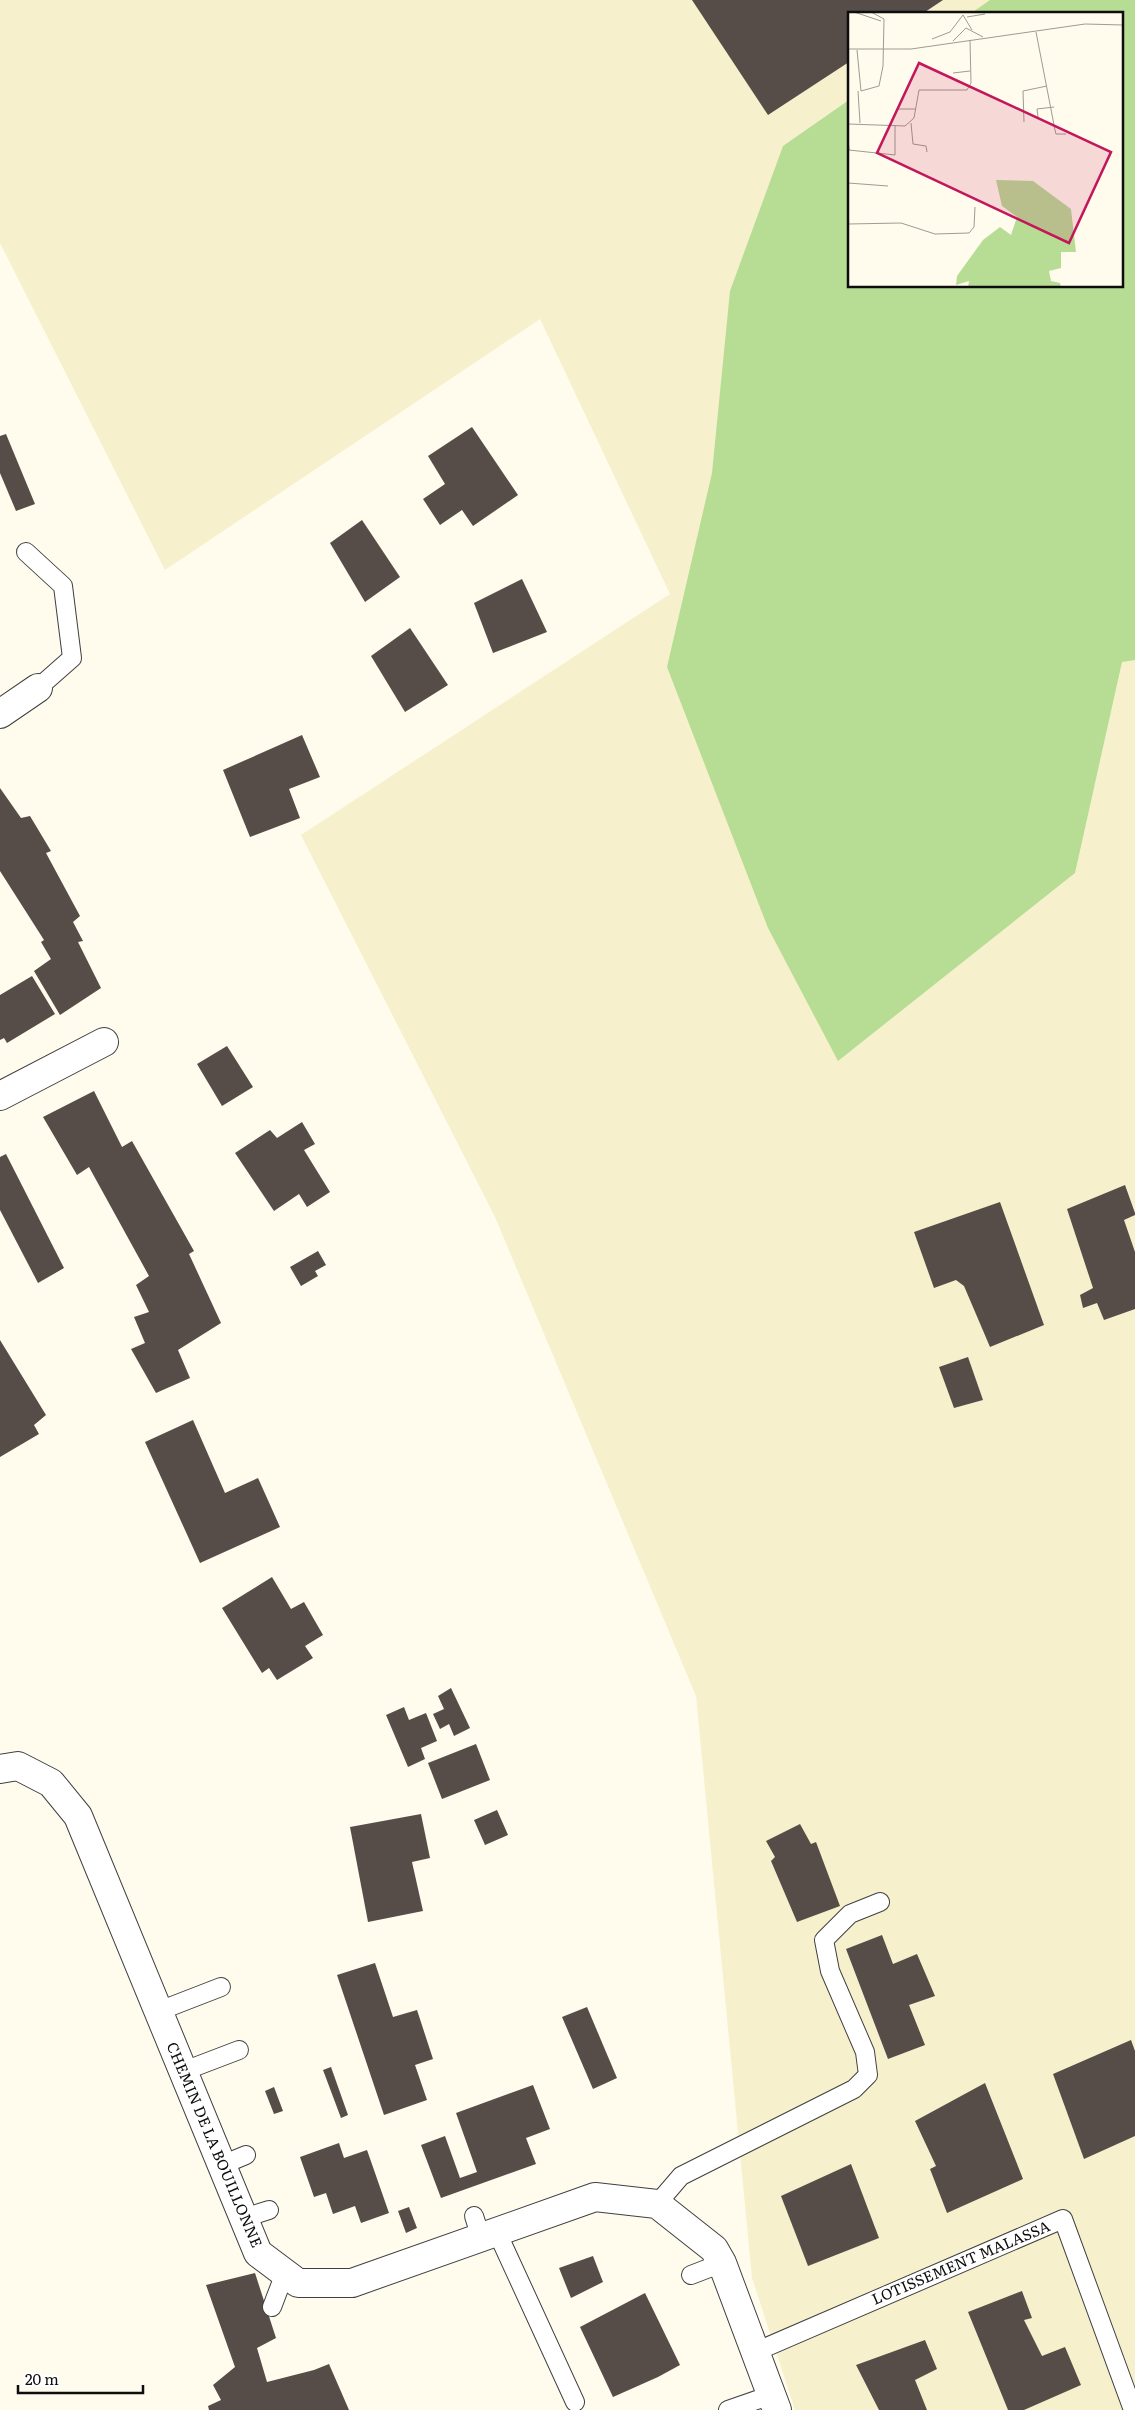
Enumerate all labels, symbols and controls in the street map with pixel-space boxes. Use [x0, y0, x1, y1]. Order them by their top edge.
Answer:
inset map [848, 12, 1122, 288]
street label: CHEMIN DE LA BOUILLONNE [162, 2038, 269, 2251]
street label: LOTISSEMENT MALASSA [868, 2214, 1053, 2310]
scale bar [18, 2362, 142, 2394]
text: 20 m [25, 2367, 59, 2390]

